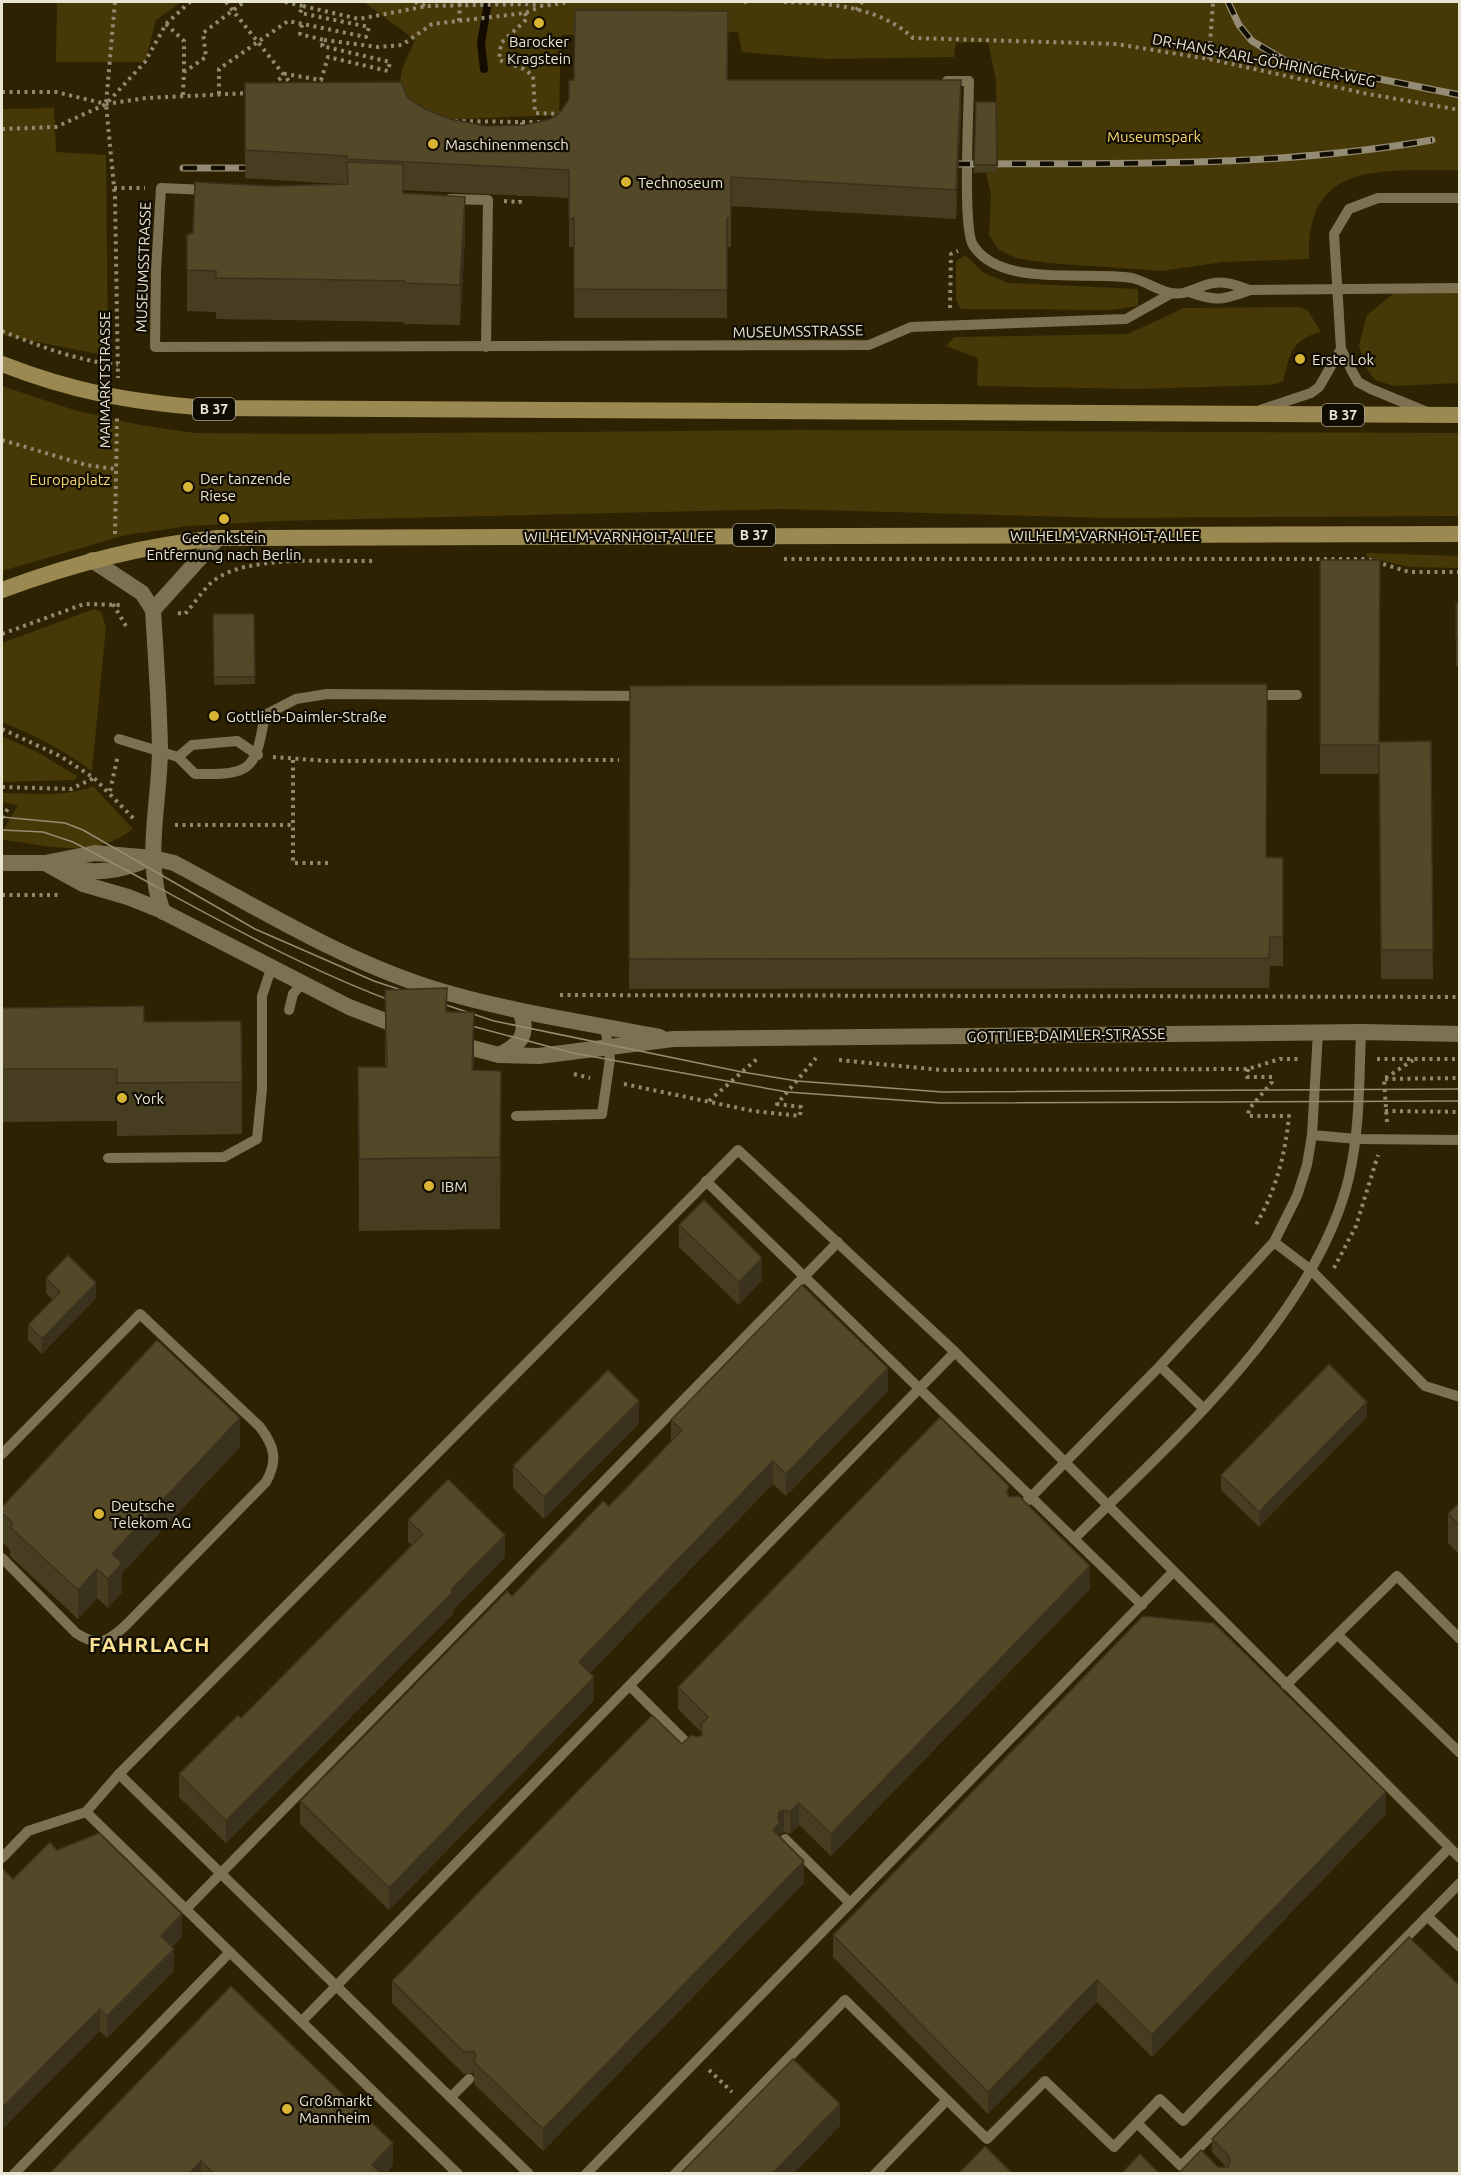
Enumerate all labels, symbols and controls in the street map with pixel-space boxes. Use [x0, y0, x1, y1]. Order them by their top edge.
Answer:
marker: Barocker Kragstein [532, 16, 546, 30]
street label: DR-HANS-KARL-GÖHRINGER-WEG [1151, 30, 1377, 90]
place label: Barocker Kragstein [507, 33, 571, 67]
park label: Museumspark [1107, 128, 1202, 145]
place label: Maschinenmensch [445, 136, 569, 153]
marker: Maschinenmensch [426, 137, 440, 151]
place label: Technoseum [638, 174, 723, 191]
marker: Technoseum [619, 175, 633, 189]
street label: MUSEUMSSTRASSE [132, 201, 154, 333]
street label: MAIMARKTSTRASSE [96, 312, 113, 448]
street label: MUSEUMSSTRASSE [733, 321, 863, 341]
place label: Erste Lok [1312, 351, 1375, 368]
marker: Erste Lok [1293, 352, 1307, 366]
road number: B 37 [193, 398, 235, 420]
road number: B 37 [1322, 404, 1364, 426]
place label: Der tanzende Riese [200, 470, 291, 504]
park label: Europaplatz [29, 471, 111, 488]
marker: Der tanzende Riese [181, 480, 195, 494]
marker: Gedenkstein Entfernung nach Berlin [217, 512, 231, 526]
road number: B 37 [733, 524, 775, 546]
street label: WILHELM-VARNHOLT-ALLEE [1010, 527, 1200, 544]
street label: WILHELM-VARNHOLT-ALLEE [524, 528, 714, 545]
place label: Gedenkstein Entfernung nach Berlin [146, 529, 302, 563]
place label: Gottlieb-Daimler-Straße [226, 708, 387, 725]
marker: Gottlieb-Daimler-Straße [207, 709, 221, 723]
street label: GOTTLIEB-DAIMLER-STRASSE [966, 1025, 1166, 1045]
place label: York [134, 1090, 164, 1107]
marker: York [115, 1091, 129, 1105]
place label: IBM [441, 1178, 467, 1195]
marker: IBM [422, 1179, 436, 1193]
place label: Deutsche Telekom AG [111, 1497, 191, 1531]
marker: Deutsche Telekom AG [92, 1507, 106, 1521]
district label: FAHRLACH [89, 1632, 211, 1656]
place label: Großmarkt Mannheim [299, 2092, 372, 2126]
marker: Großmarkt Mannheim [280, 2102, 294, 2116]

